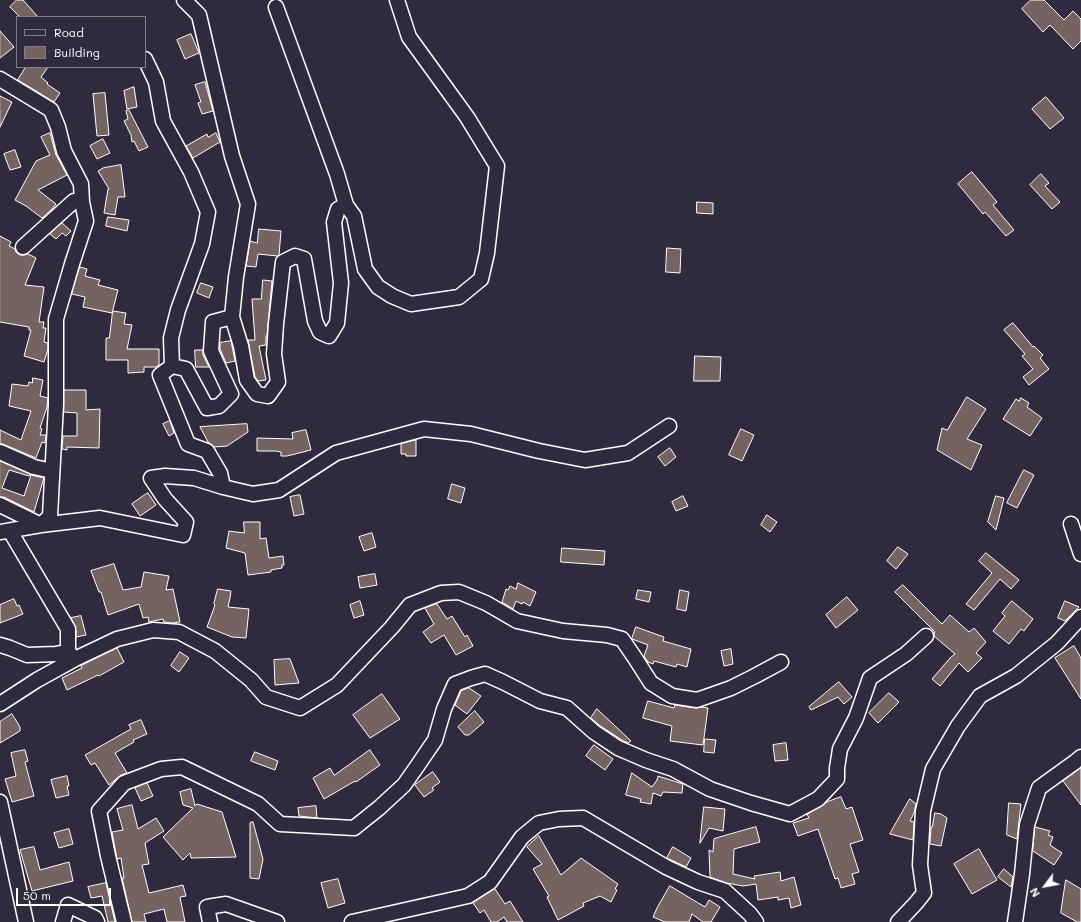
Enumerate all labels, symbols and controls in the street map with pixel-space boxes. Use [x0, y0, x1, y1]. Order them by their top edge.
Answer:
legend [16, 16, 146, 68]
text: Road [54, 24, 84, 40]
text: Building [54, 44, 100, 60]
north arrow [1025, 866, 1065, 906]
scale bar [18, 880, 113, 906]
text: N [1026, 885, 1043, 900]
text: 50 m [23, 887, 51, 903]

